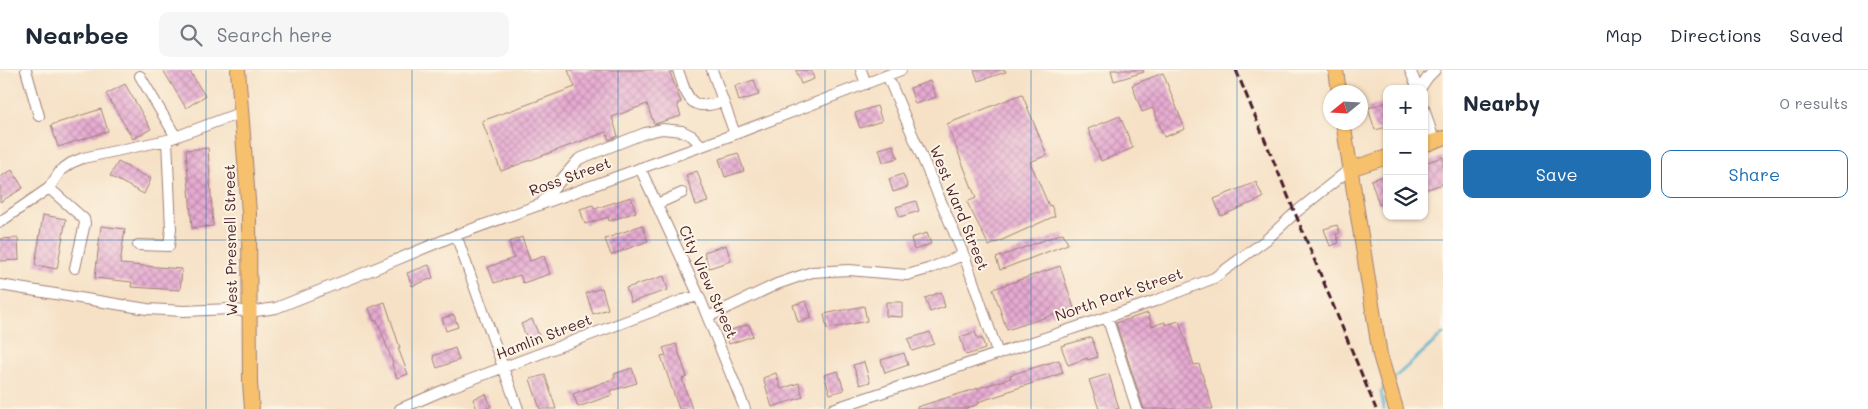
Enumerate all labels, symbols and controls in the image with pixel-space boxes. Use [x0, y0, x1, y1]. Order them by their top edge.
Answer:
search box [159, 12, 509, 57]
text: Nearbee [25, 19, 129, 50]
icon: search [177, 21, 205, 49]
text: Search here [217, 22, 332, 47]
text: Map [1605, 23, 1642, 47]
text: Directions [1670, 23, 1762, 47]
text: Saved [1790, 23, 1843, 47]
north arrow [1323, 85, 1368, 130]
map controls [1383, 85, 1428, 220]
button: + [1383, 85, 1428, 130]
text: Nearby [1463, 89, 1540, 116]
text: 0 results [1780, 92, 1848, 113]
button: − [1383, 130, 1428, 175]
street label: West Ward Street [926, 142, 994, 273]
button: Save [1463, 150, 1651, 198]
button: Share [1661, 150, 1848, 198]
street label: Ross Street [526, 152, 613, 200]
street label: West Presnell Street [219, 164, 241, 316]
button: layers [1383, 175, 1428, 220]
street label: City View Street [675, 222, 743, 342]
street label: North Park Street [1052, 263, 1185, 325]
street label: Hamlin Street [493, 309, 594, 364]

